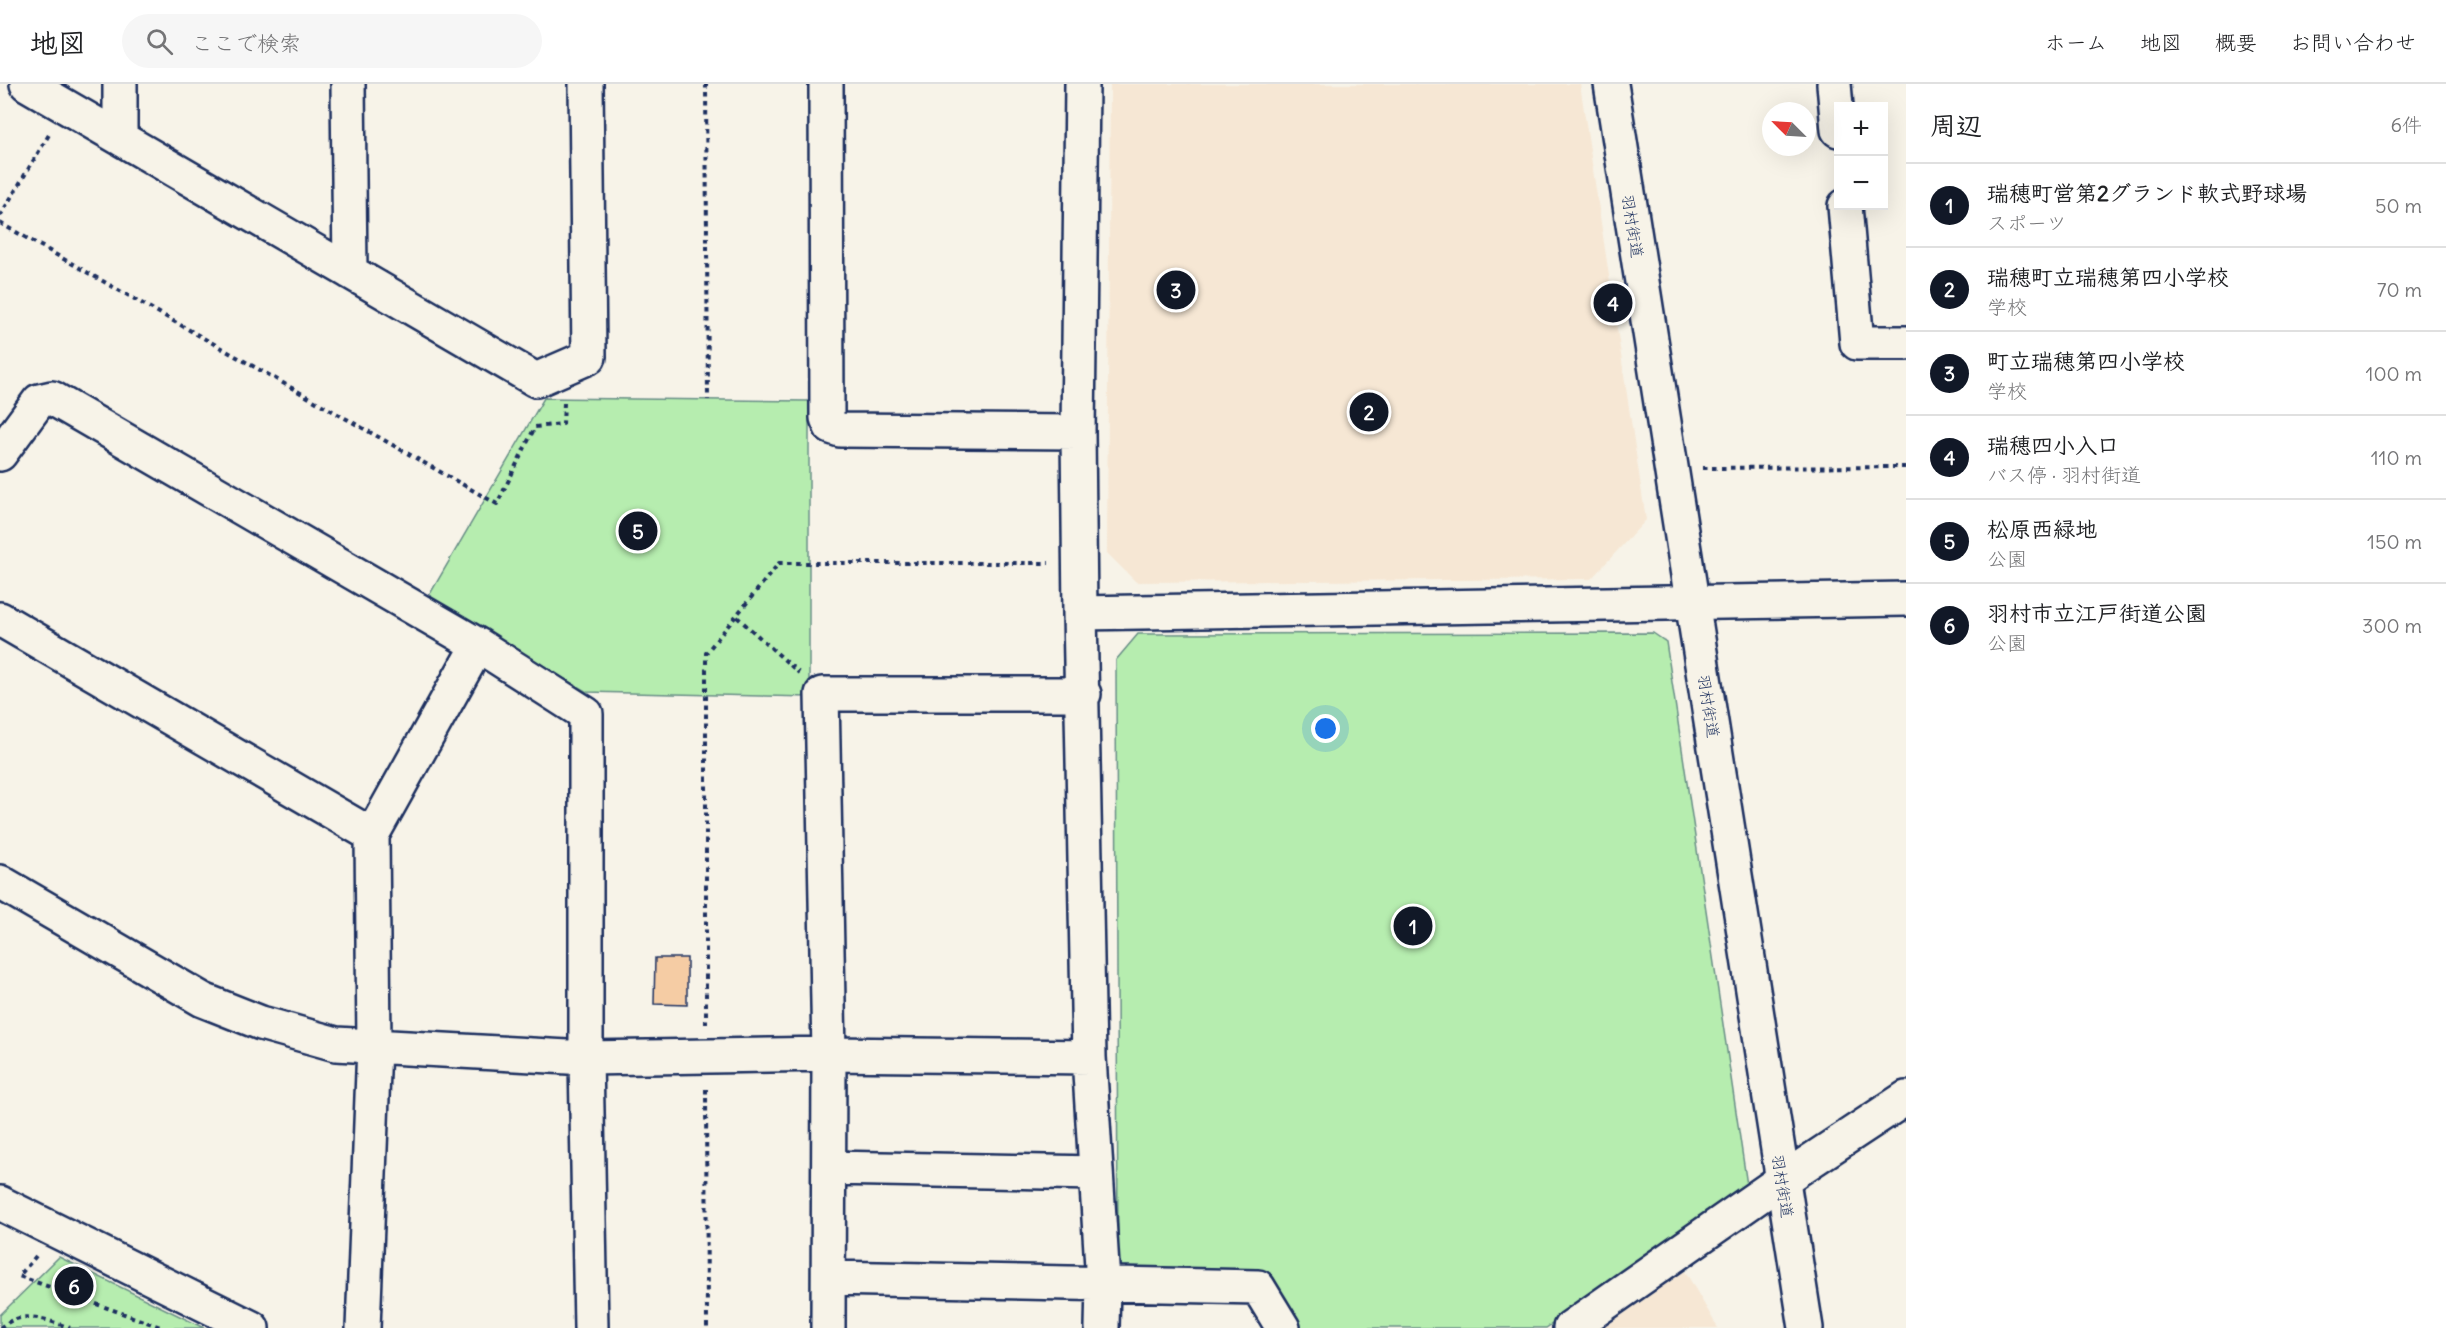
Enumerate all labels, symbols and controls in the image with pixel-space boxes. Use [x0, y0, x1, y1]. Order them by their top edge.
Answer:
search box [122, 14, 542, 68]
text: 地図 [30, 25, 86, 61]
icon: search [143, 25, 176, 58]
text: ここで検索 [191, 29, 301, 57]
text: ホーム [2045, 29, 2107, 56]
text: 地図 [2140, 29, 2182, 56]
text: 概要 [2215, 29, 2257, 56]
text: お問い合わせ [2290, 29, 2416, 56]
north arrow [1762, 102, 1816, 156]
map controls [1834, 102, 1888, 210]
button: + [1834, 102, 1888, 156]
text: 周辺 [1930, 109, 1982, 142]
text: 6件 [2390, 112, 2422, 137]
button: − [1834, 156, 1888, 210]
text: 瑞穂町営第2グランド軟式野球場 [1987, 179, 2307, 207]
street label: 羽村街道 [1618, 193, 1648, 259]
text: 1 [1946, 193, 1953, 218]
text: 50 m [2375, 193, 2422, 218]
text: スポーツ [1987, 210, 2067, 235]
text: 瑞穂町立瑞穂第四小学校 [1987, 263, 2229, 291]
pin: 3 [1156, 268, 1196, 312]
text: 2 [1944, 277, 1955, 302]
text: 70 m [2377, 277, 2422, 302]
pin: 4 [1594, 280, 1632, 326]
text: 学校 [1987, 294, 2027, 319]
text: 町立瑞穂第四小学校 [1987, 347, 2185, 375]
text: 3 [1944, 361, 1955, 386]
text: 100 m [2365, 361, 2422, 386]
text: 学校 [1987, 378, 2027, 403]
pin: 2 [1350, 390, 1388, 434]
text: 瑞穂四小入口 [1987, 431, 2119, 459]
text: 4 [1944, 445, 1955, 470]
text: 110 m [2371, 445, 2422, 470]
text: バス停 · 羽村街道 [1987, 462, 2141, 487]
pin: 5 [618, 508, 658, 554]
text: 松原西緑地 [1987, 515, 2097, 543]
text: 5 [1944, 529, 1955, 554]
text: 150 m [2367, 529, 2422, 554]
text: 公園 [1987, 546, 2027, 571]
text: 羽村市立江戸街道公園 [1987, 599, 2207, 627]
text: 6 [1944, 613, 1955, 638]
text: 300 m [2362, 613, 2422, 638]
text: 公園 [1987, 630, 2027, 655]
street label: 羽村街道 [1694, 673, 1724, 739]
your location [1311, 714, 1340, 743]
pin: 1 [1394, 904, 1432, 948]
street label: 羽村街道 [1768, 1153, 1798, 1219]
pin: 6 [54, 1264, 94, 1308]

